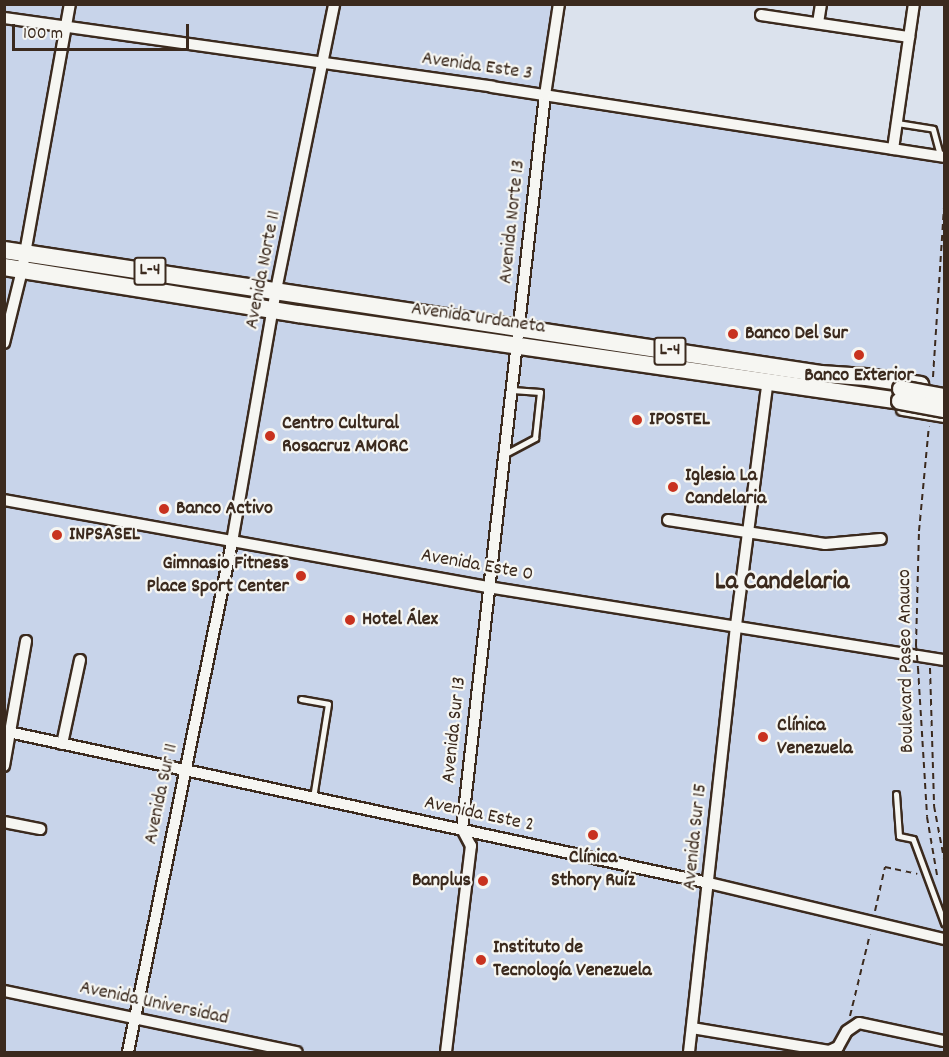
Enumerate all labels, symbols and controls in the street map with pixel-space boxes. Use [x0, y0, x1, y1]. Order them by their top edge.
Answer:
scale bar [15, 12, 192, 50]
text: 100 m [23, 22, 63, 47]
street label: Avenida Este 3 [420, 47, 534, 87]
street label: Avenida Norte 13 [495, 159, 531, 285]
street label: Avenida Norte 11 [241, 209, 287, 331]
road number: L-4 [134, 256, 166, 286]
street label: Avenida Urdaneta [410, 298, 546, 340]
place label: Banco Del Sur [745, 322, 848, 346]
marker: Banco Del Sur [726, 327, 740, 341]
road number: L-4 [654, 336, 686, 366]
marker: Banco Exterior [852, 348, 866, 362]
place label: Banco Exterior [804, 364, 914, 388]
place label: IPOSTEL [649, 408, 710, 432]
place label: Centro Cultural Rosacruz AMORC [282, 412, 408, 459]
marker: IPOSTEL [630, 413, 644, 427]
marker: Centro Cultural Rosacruz AMORC [263, 429, 277, 443]
place label: Iglesia La Candelaria [685, 464, 766, 511]
marker: Iglesia La Candelaria [666, 480, 680, 494]
place label: Banco Activo [176, 497, 273, 521]
marker: Banco Activo [157, 502, 171, 516]
place label: INPSASEL [69, 523, 140, 547]
marker: INPSASEL [50, 528, 64, 542]
street label: Avenida Este 0 [419, 544, 535, 588]
place label: Gimnasio Fitness Place Sport Center [147, 552, 289, 599]
district label: La Candelaria [715, 567, 849, 599]
marker: Gimnasio Fitness Place Sport Center [294, 569, 308, 583]
street label: Boulevard Paseo Anauco [893, 569, 921, 753]
place label: Hotel Álex [362, 608, 438, 632]
marker: Hotel Álex [343, 613, 357, 627]
street label: Avenida Sur 13 [437, 676, 473, 784]
place label: Clínica Venezuela [777, 714, 853, 761]
marker: Clínica Venezuela [754, 728, 772, 746]
street label: Avenida Sur 11 [140, 741, 184, 847]
street label: Avenida Sur 15 [678, 782, 714, 892]
street label: Avenida Este 2 [422, 792, 536, 838]
marker: Clínica Sthory Ruíz [584, 826, 602, 844]
place label: Clínica Sthory Ruíz [551, 846, 635, 893]
place label: Banplus [412, 869, 471, 893]
marker: Banplus [476, 874, 490, 888]
place label: Instituto de Tecnología Venezuela [493, 936, 652, 983]
marker: Instituto de Tecnología Venezuela [474, 953, 488, 967]
street label: Avenida Universidad [77, 977, 231, 1031]

